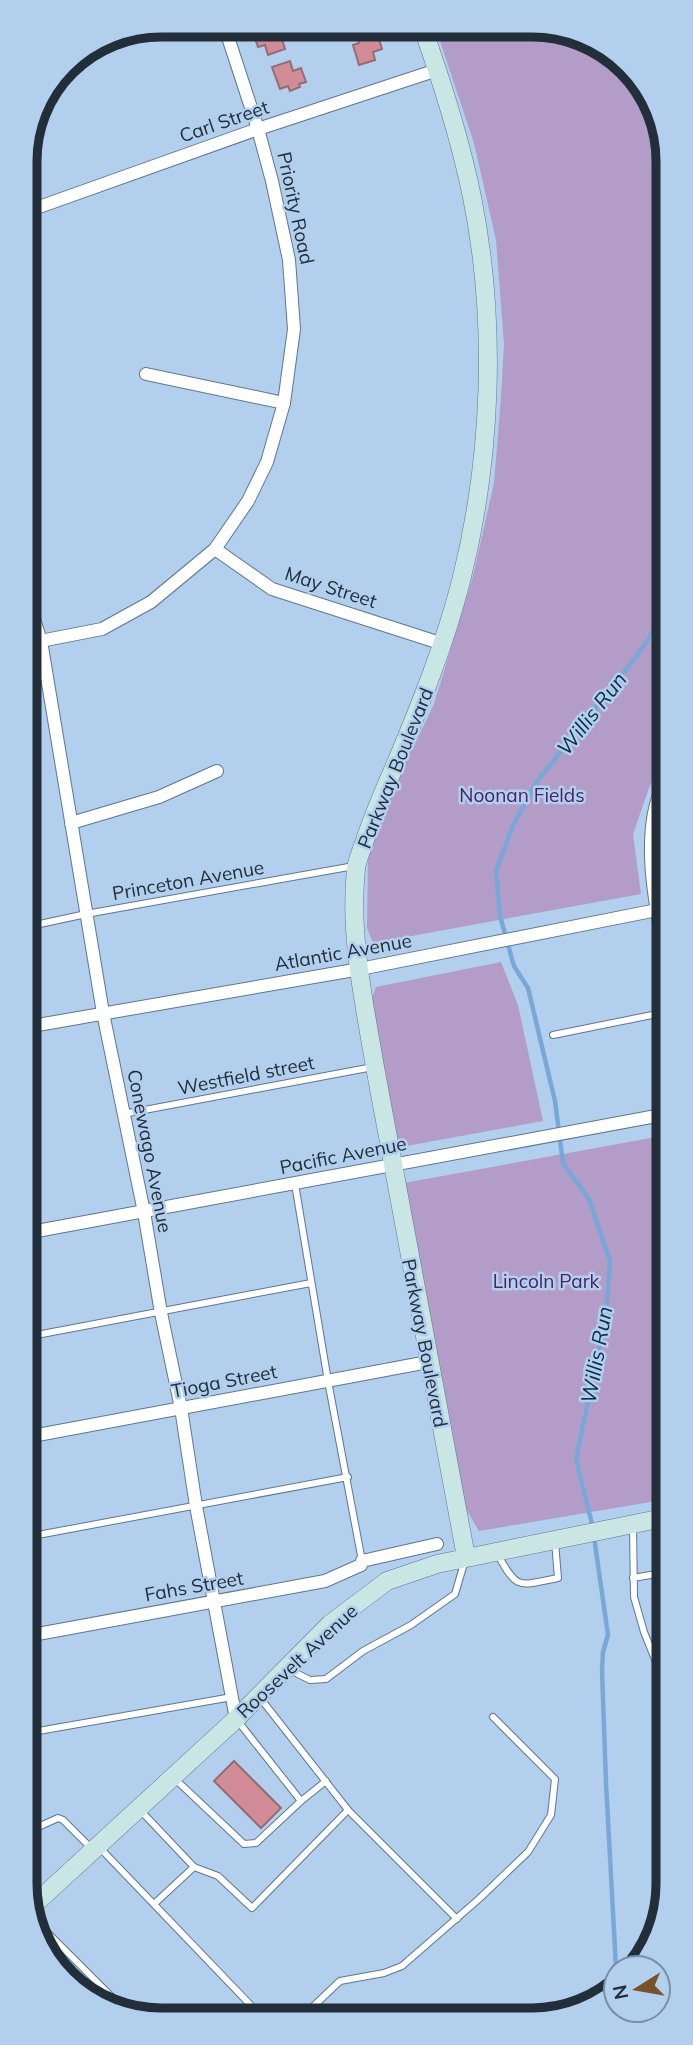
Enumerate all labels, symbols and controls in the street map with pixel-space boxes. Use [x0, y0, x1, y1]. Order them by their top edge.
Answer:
street label: Carl Street [176, 94, 272, 147]
street label: Priority Road [272, 150, 320, 266]
street label: May Street [282, 561, 380, 613]
water label: Willis Run [551, 667, 632, 760]
street label: Parkway Boulevard [352, 684, 438, 852]
park label: Noonan Fields [459, 783, 585, 807]
street label: Princeton Avenue [110, 855, 266, 905]
street label: Atlantic Avenue [272, 928, 414, 976]
street label: Westfield street [176, 1050, 317, 1100]
street label: Conewago Avenue [122, 1067, 178, 1235]
street label: Pacific Avenue [278, 1131, 408, 1179]
street label: Parkway Boulevard [397, 1257, 453, 1429]
park label: Lincoln Park [493, 1269, 600, 1293]
water label: Willis Run [575, 1304, 617, 1405]
street label: Tioga Street [169, 1359, 279, 1403]
street label: Fahs Street [143, 1565, 246, 1606]
street label: Roosevelt Avenue [231, 1599, 363, 1723]
north arrow [602, 1954, 672, 2024]
text: N [607, 1983, 633, 2002]

